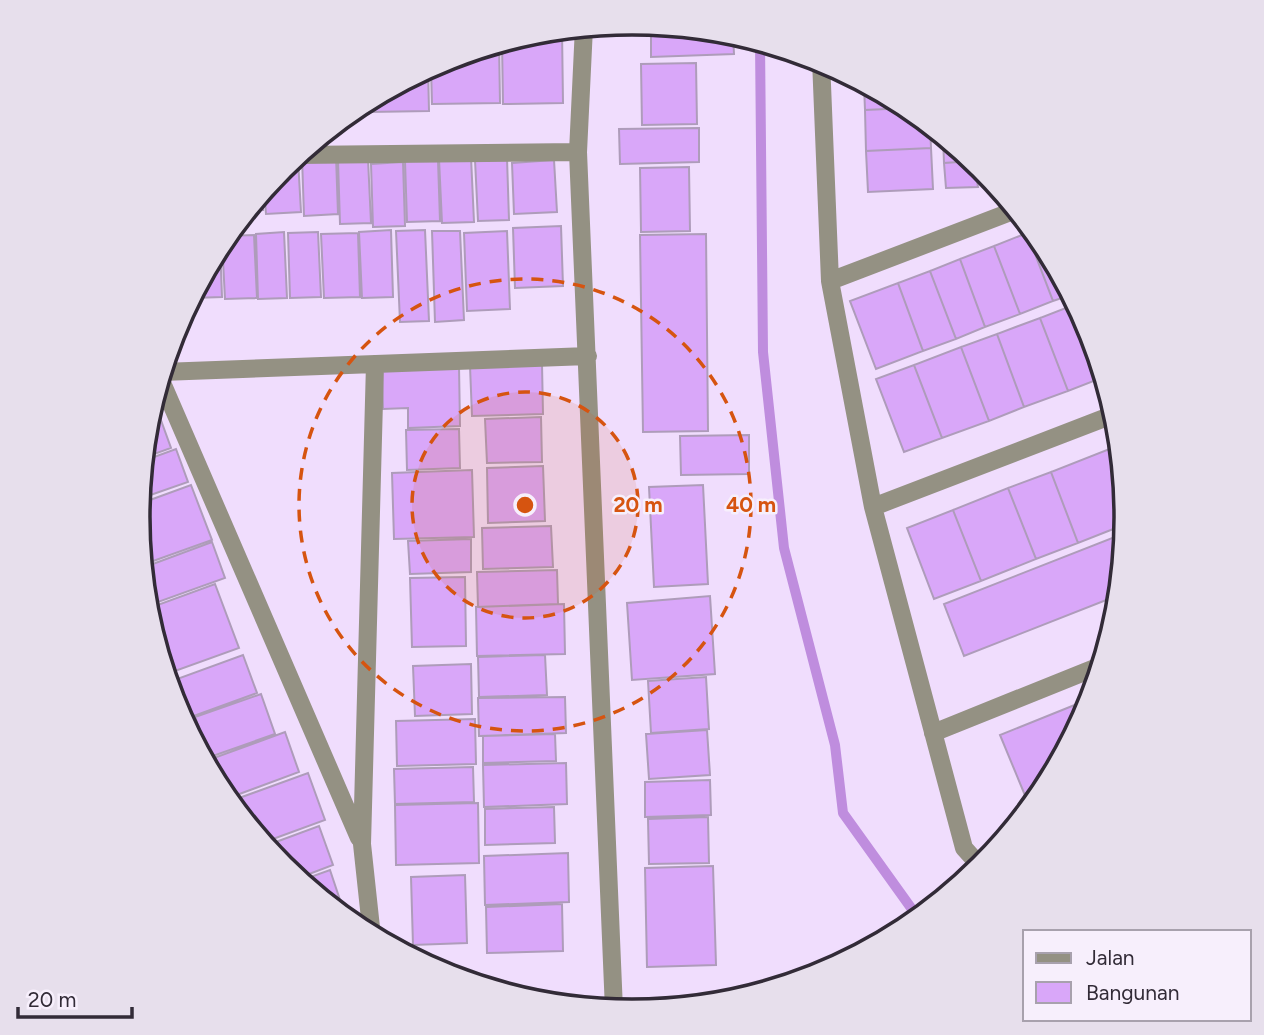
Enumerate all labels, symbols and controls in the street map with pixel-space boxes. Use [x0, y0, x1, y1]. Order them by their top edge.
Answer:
text: 20 m [613, 492, 663, 517]
text: 40 m [726, 492, 776, 517]
centre of rings [513, 493, 537, 517]
legend [1023, 930, 1250, 1021]
text: Jalan [1086, 945, 1135, 970]
scale bar [18, 976, 131, 1020]
text: Bangunan [1086, 980, 1179, 1005]
text: 20 m [28, 987, 76, 1012]

